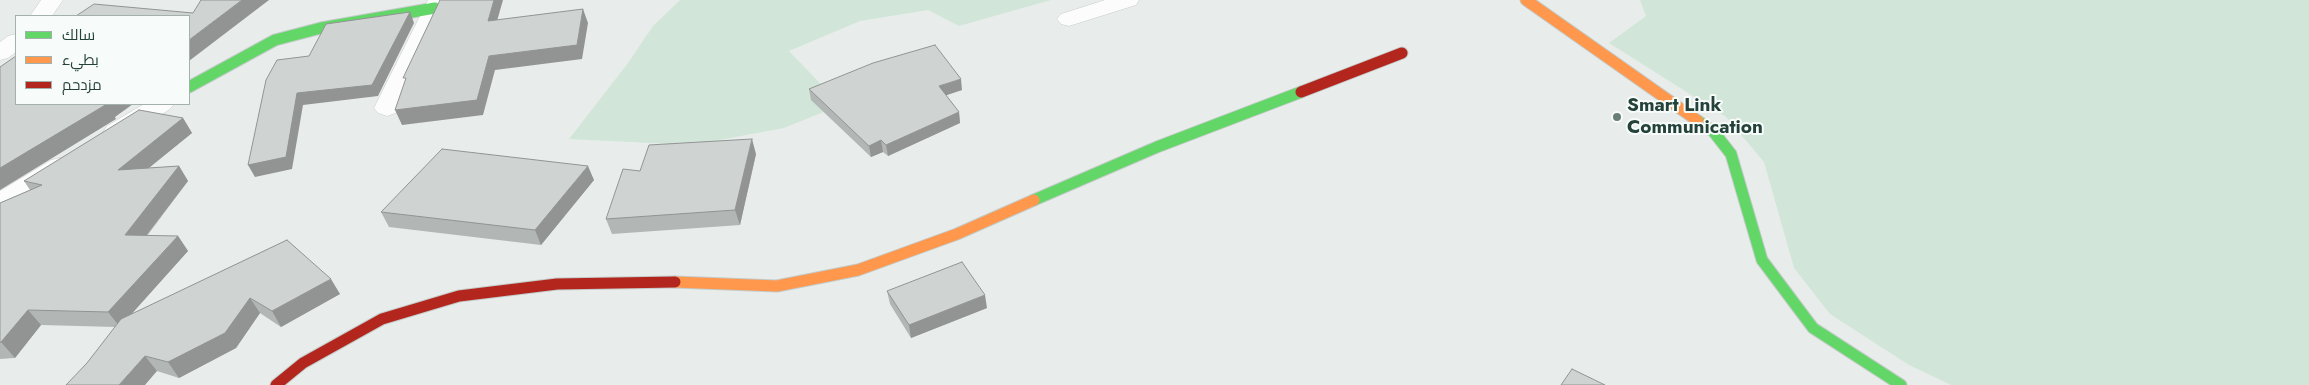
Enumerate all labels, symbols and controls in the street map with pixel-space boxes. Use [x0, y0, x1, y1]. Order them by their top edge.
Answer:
legend [15, 15, 190, 105]
text: سالك [62, 24, 95, 46]
text: بطيء [62, 49, 99, 71]
text: مزدحم [62, 74, 102, 96]
place label: Smart Link Communication [1627, 95, 1763, 139]
marker: Smart Link Communication [1611, 111, 1623, 123]

